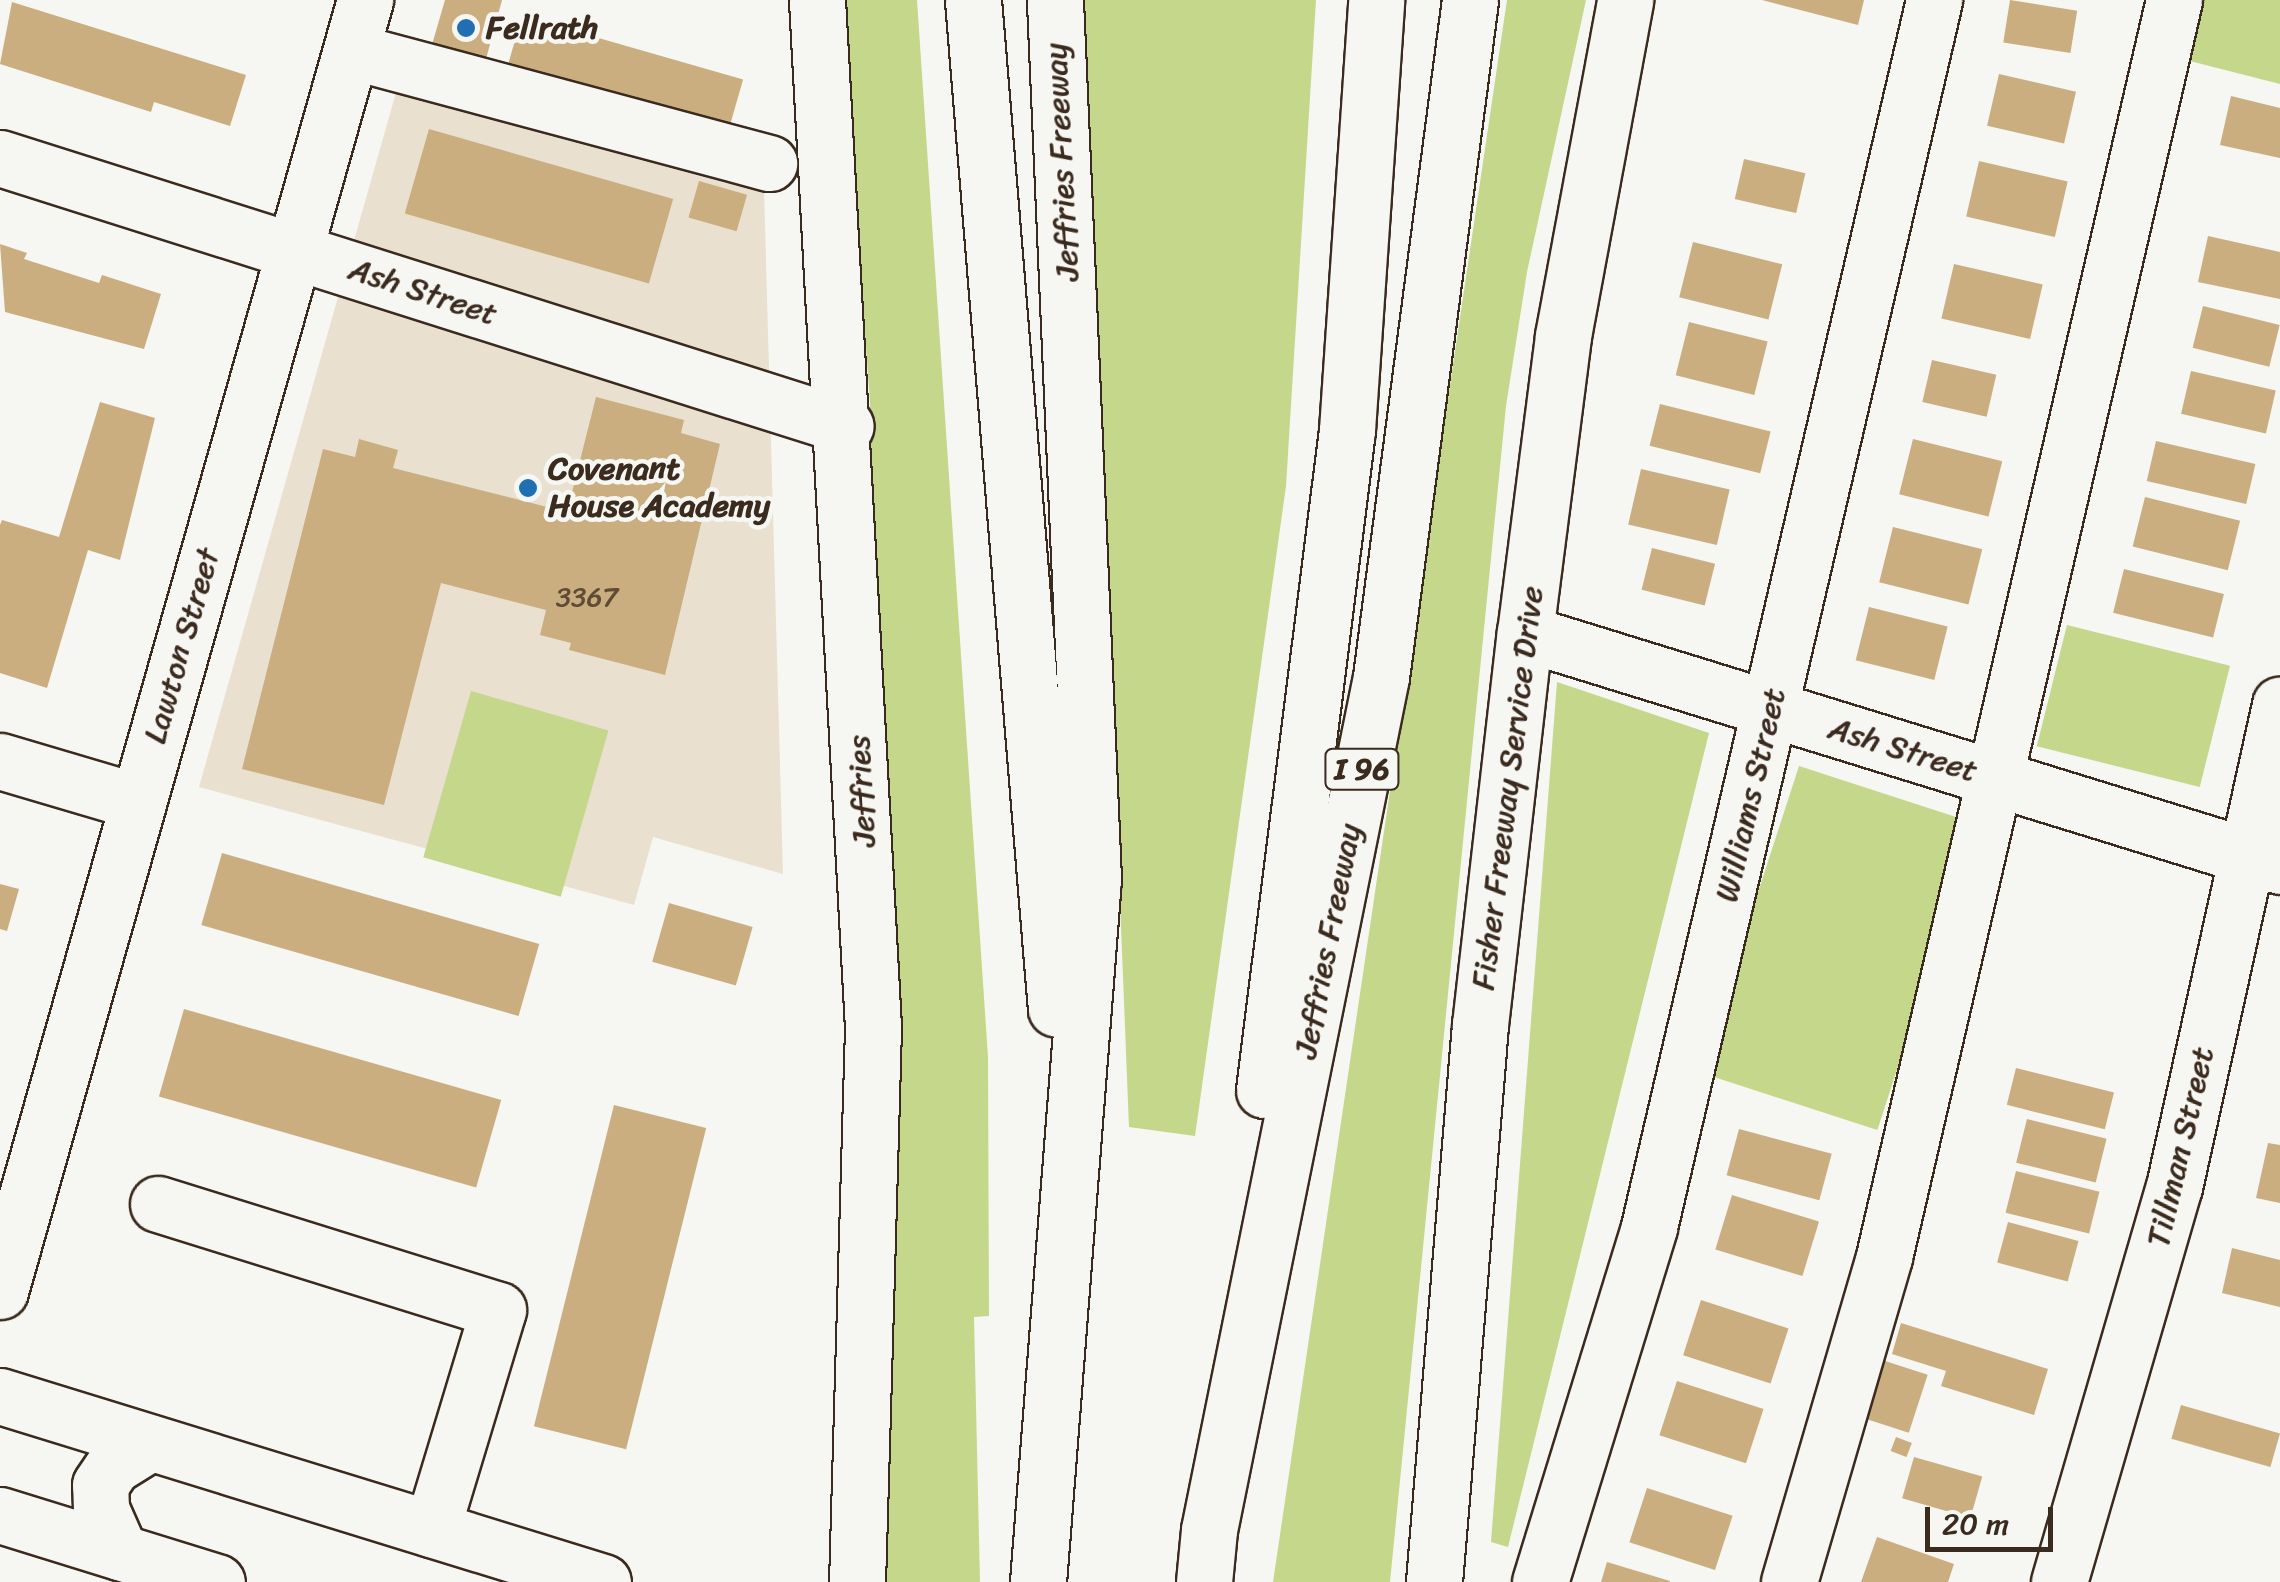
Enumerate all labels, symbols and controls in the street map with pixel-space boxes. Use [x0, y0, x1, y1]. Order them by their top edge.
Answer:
place label: Fellrath [486, 9, 598, 47]
marker: Fellrath [455, 17, 477, 39]
street label: Jeffries Freeway [1037, 42, 1087, 282]
street label: Ash Street [344, 250, 502, 334]
place label: Covenant House Academy [548, 451, 770, 526]
marker: Covenant House Academy [517, 477, 539, 499]
street label: Lawton Street [136, 544, 228, 748]
house number: 3367 [556, 580, 618, 614]
street label: Fisher Freeway Service Drive [1464, 583, 1552, 993]
street label: Williams Street [1708, 685, 1794, 905]
street label: Ash Street [1824, 709, 1982, 791]
street label: Jeffries [840, 734, 884, 848]
road number: I 96 [1322, 744, 1402, 794]
street label: Jeffries Freeway [1286, 820, 1370, 1062]
street label: Tillman Street [2139, 1043, 2223, 1251]
scale bar [1930, 1487, 2058, 1549]
text: 20 m [1942, 1497, 2009, 1551]

